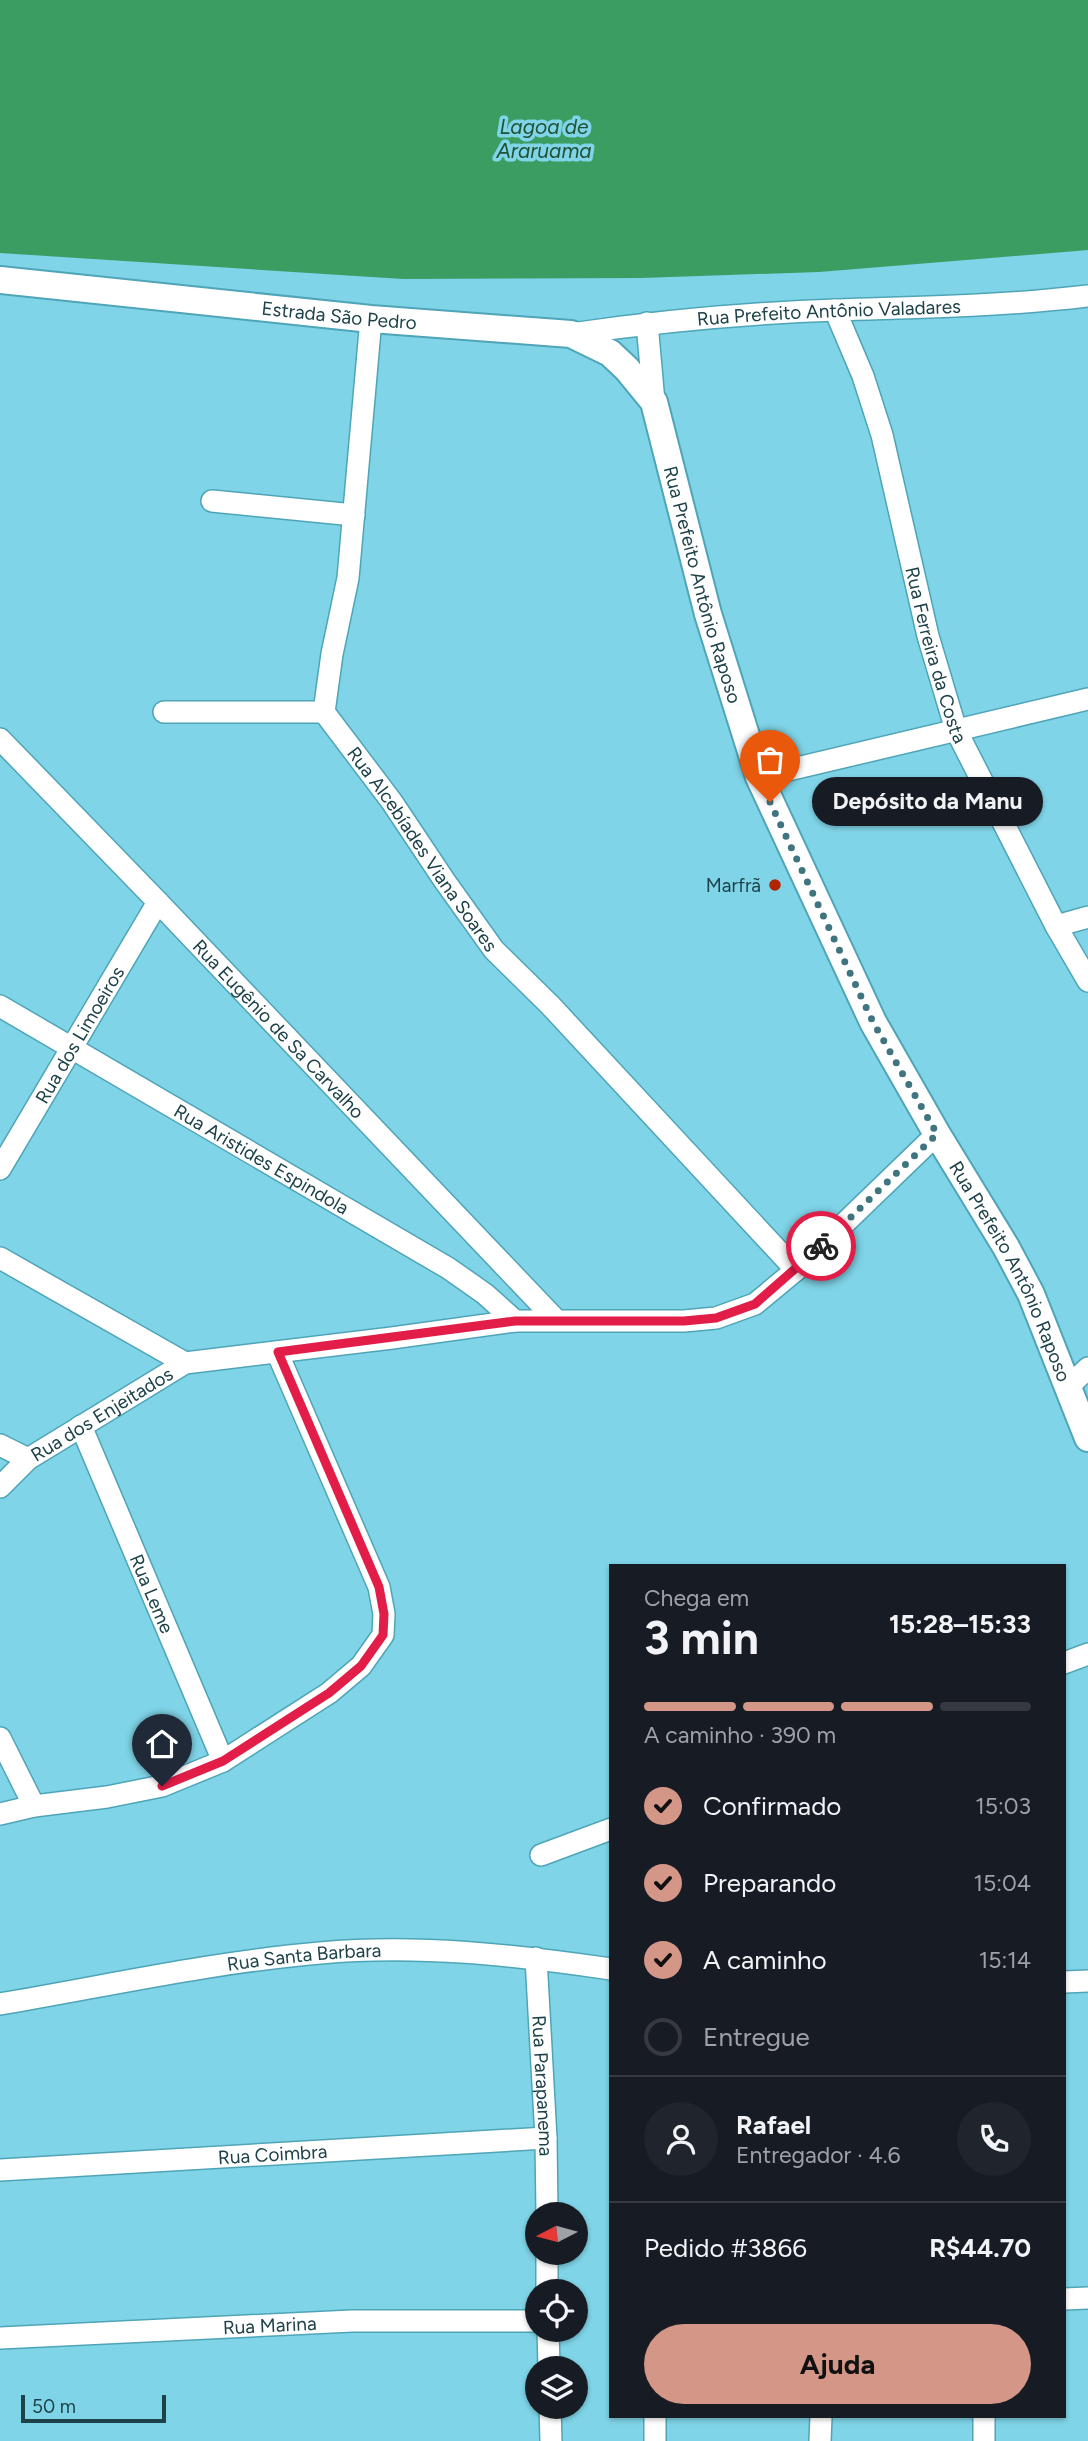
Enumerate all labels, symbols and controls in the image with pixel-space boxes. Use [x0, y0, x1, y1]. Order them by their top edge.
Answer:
water label: Lagoa de Araruama [495, 114, 592, 163]
street label: Rua Prefeito Antônio Valadares [696, 295, 961, 331]
street label: Estrada São Pedro [260, 297, 418, 334]
street label: Rua Prefeito Antônio Raposo [659, 464, 746, 706]
street label: Rua Ferreira da Costa [900, 564, 972, 747]
pin [740, 730, 800, 802]
icon: bag [751, 741, 789, 779]
street label: Rua Alcebíades Viana Soares [342, 742, 502, 956]
callout: Depósito da Manu [812, 778, 1043, 826]
text: Depósito da Manu [832, 787, 1023, 815]
place label: Marfrã [706, 874, 761, 897]
marker: Marfrã [767, 877, 783, 893]
street label: Rua Eugênio de Sa Carvalho [188, 935, 369, 1123]
street label: Rua dos Limoeiros [30, 962, 129, 1108]
street label: Rua Aristides Espindola [170, 1099, 353, 1219]
street label: Rua Prefeito Antônio Raposo [944, 1157, 1076, 1385]
courier [786, 1211, 856, 1281]
icon: bike [802, 1227, 840, 1265]
street label: Rua dos Enjeitados [27, 1362, 177, 1467]
street label: Rua Leme [125, 1551, 178, 1637]
text: Chega em [644, 1584, 749, 1612]
text: 15:28–15:33 [889, 1608, 1031, 1640]
text: 3 min [644, 1610, 759, 1666]
pin [132, 1714, 192, 1786]
text: A caminho · 390 m [644, 1721, 836, 1749]
icon: home [143, 1725, 181, 1763]
icon: check [644, 1787, 682, 1825]
text: Confirmado [703, 1790, 841, 1822]
text: 15:03 [975, 1792, 1031, 1820]
icon: check [644, 1864, 682, 1902]
text: Preparando [703, 1867, 836, 1899]
text: 15:04 [973, 1869, 1031, 1897]
street label: Rua Santa Barbara [225, 1939, 382, 1976]
icon: check [644, 1941, 682, 1979]
text: A caminho [703, 1944, 827, 1976]
text: 15:14 [979, 1946, 1031, 1974]
street label: Rua Parapanema [527, 2015, 557, 2157]
text: Entregue [703, 2021, 810, 2053]
button: person [644, 2102, 718, 2176]
button: phone [957, 2102, 1031, 2176]
text: Rafael [736, 2109, 811, 2141]
street label: Rua Coimbra [217, 2140, 328, 2169]
text: Entregador · 4.6 [736, 2141, 901, 2169]
north arrow [525, 2202, 588, 2264]
map controls [525, 2202, 588, 2419]
text: Pedido #3866 [644, 2232, 807, 2264]
text: R$44.70 [929, 2232, 1031, 2264]
button: locate [525, 2279, 588, 2342]
street label: Rua Marina [222, 2312, 317, 2339]
button: Ajuda [644, 2324, 1031, 2404]
button: layers [525, 2356, 588, 2419]
scale bar [21, 2392, 166, 2424]
text: 50 m [32, 2395, 76, 2418]

